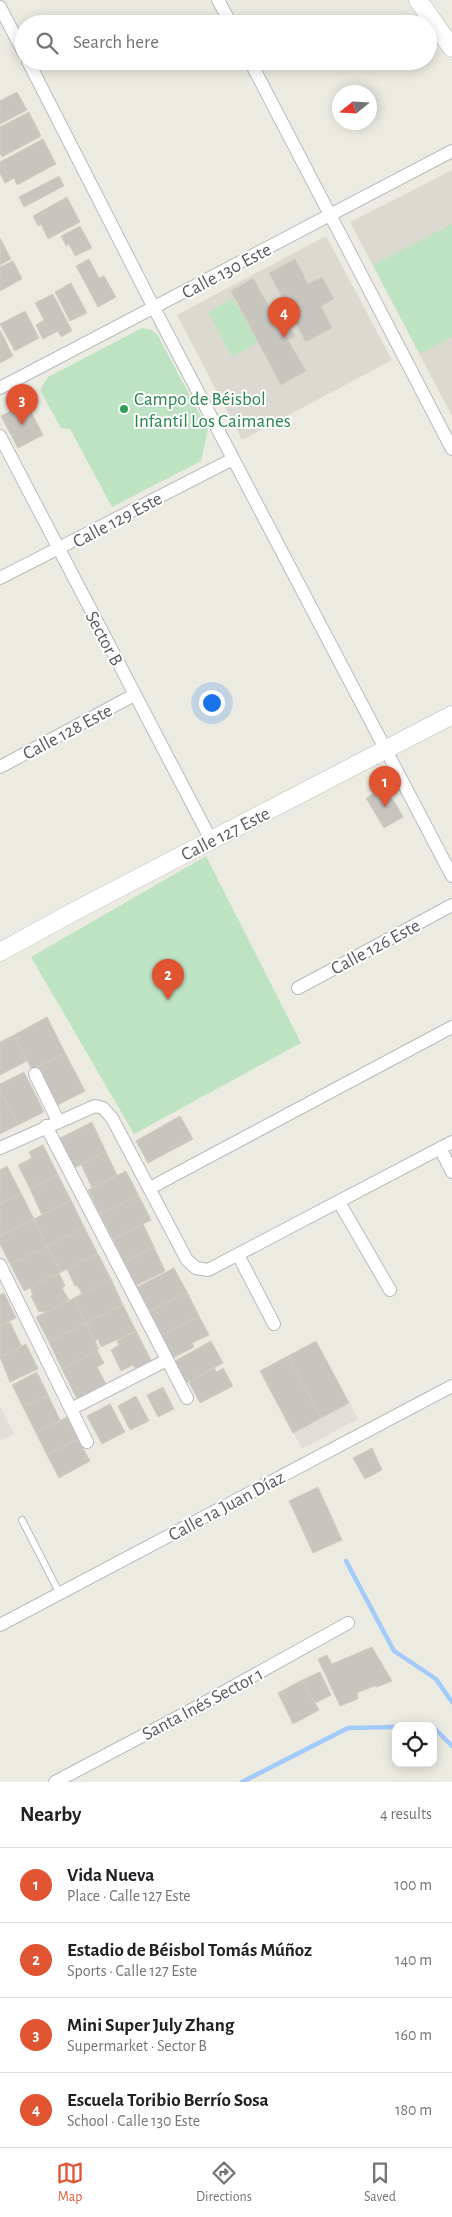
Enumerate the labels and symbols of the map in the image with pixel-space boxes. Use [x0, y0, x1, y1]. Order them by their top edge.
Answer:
north arrow [332, 85, 377, 130]
street label: Calle 130 Este [179, 240, 275, 303]
pin: 4 [268, 297, 300, 338]
pin: 3 [6, 384, 38, 425]
place label: Campo de Béisbol Infantil Los Caimanes [134, 390, 291, 431]
marker: Campo de Béisbol Infantil Los Caimanes [118, 403, 130, 415]
street label: Calle 129 Este [70, 489, 165, 552]
street label: Sector B [81, 608, 126, 669]
your location [199, 690, 225, 716]
street label: Calle 128 Este [20, 701, 115, 764]
pin: 1 [369, 766, 401, 807]
street label: Calle 127 Este [178, 804, 273, 865]
street label: Calle 126 Este [328, 916, 423, 979]
pin: 2 [152, 959, 184, 1000]
street label: Calle 1a Juan Díaz [165, 1468, 288, 1545]
street label: Santa Inés Sector 1 [139, 1664, 266, 1744]

